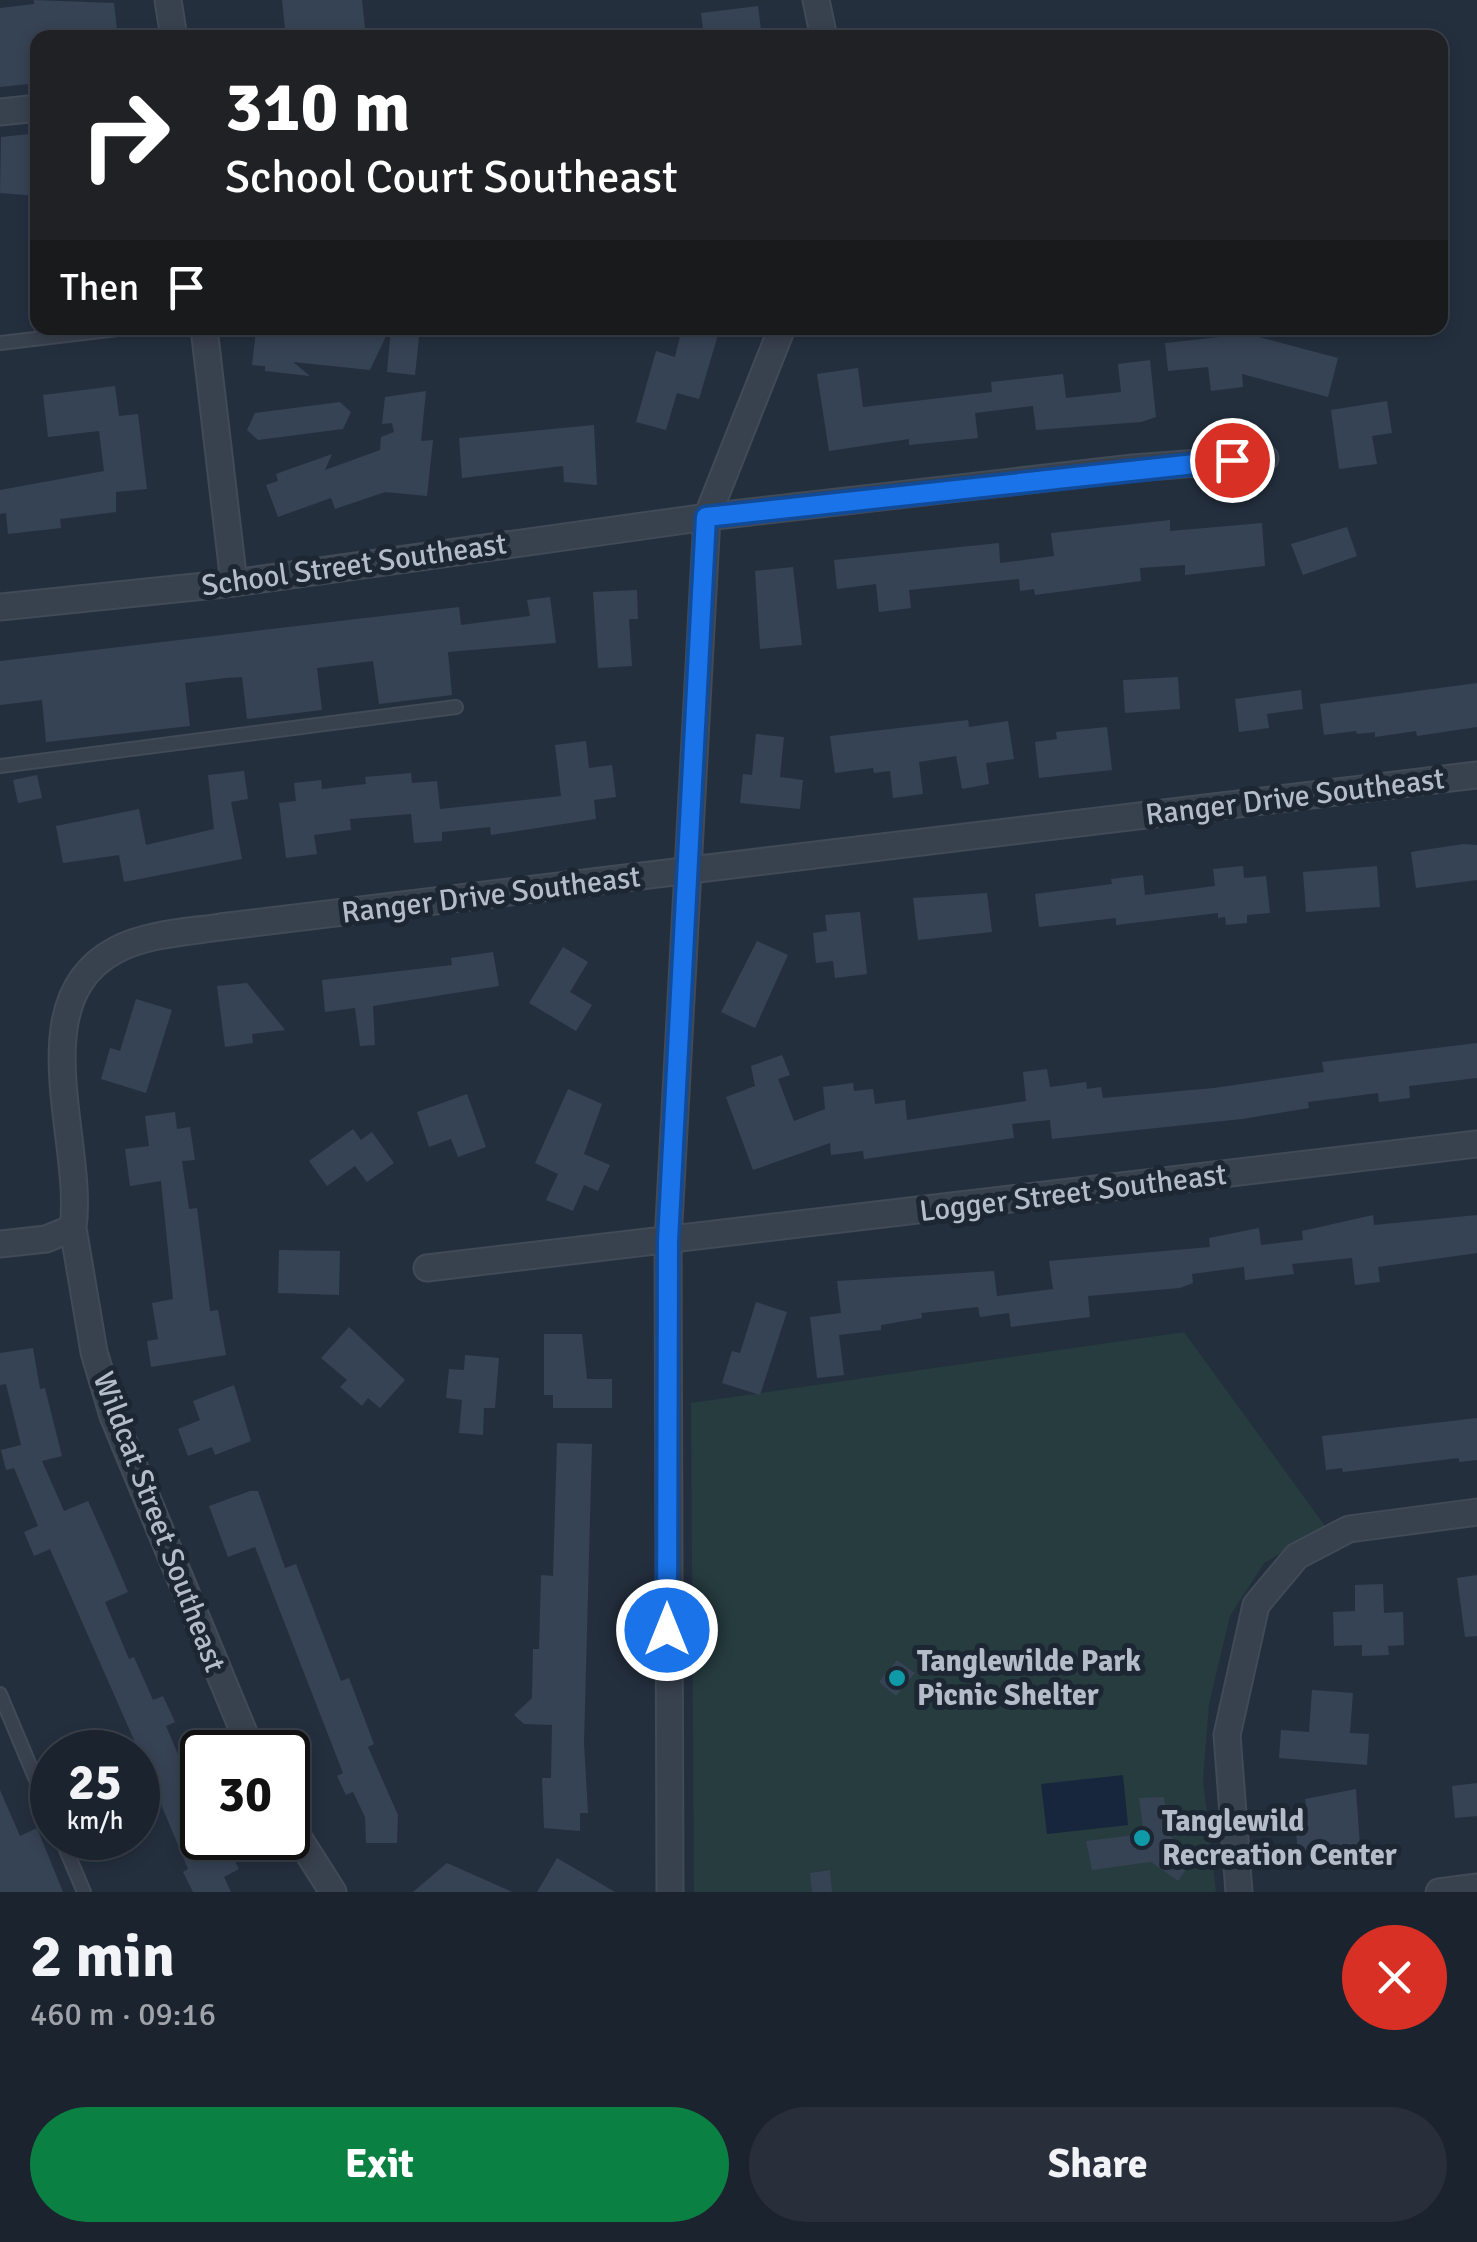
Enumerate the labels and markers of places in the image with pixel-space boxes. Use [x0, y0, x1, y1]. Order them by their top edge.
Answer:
pin [1190, 418, 1275, 503]
place label: Tanglewilde Park Picnic Shelter [917, 1643, 1141, 1714]
marker: Tanglewilde Park Picnic Shelter [886, 1667, 908, 1689]
place label: Tanglewild Recreation Center [1162, 1803, 1397, 1874]
marker: Tanglewild Recreation Center [1131, 1827, 1153, 1849]

